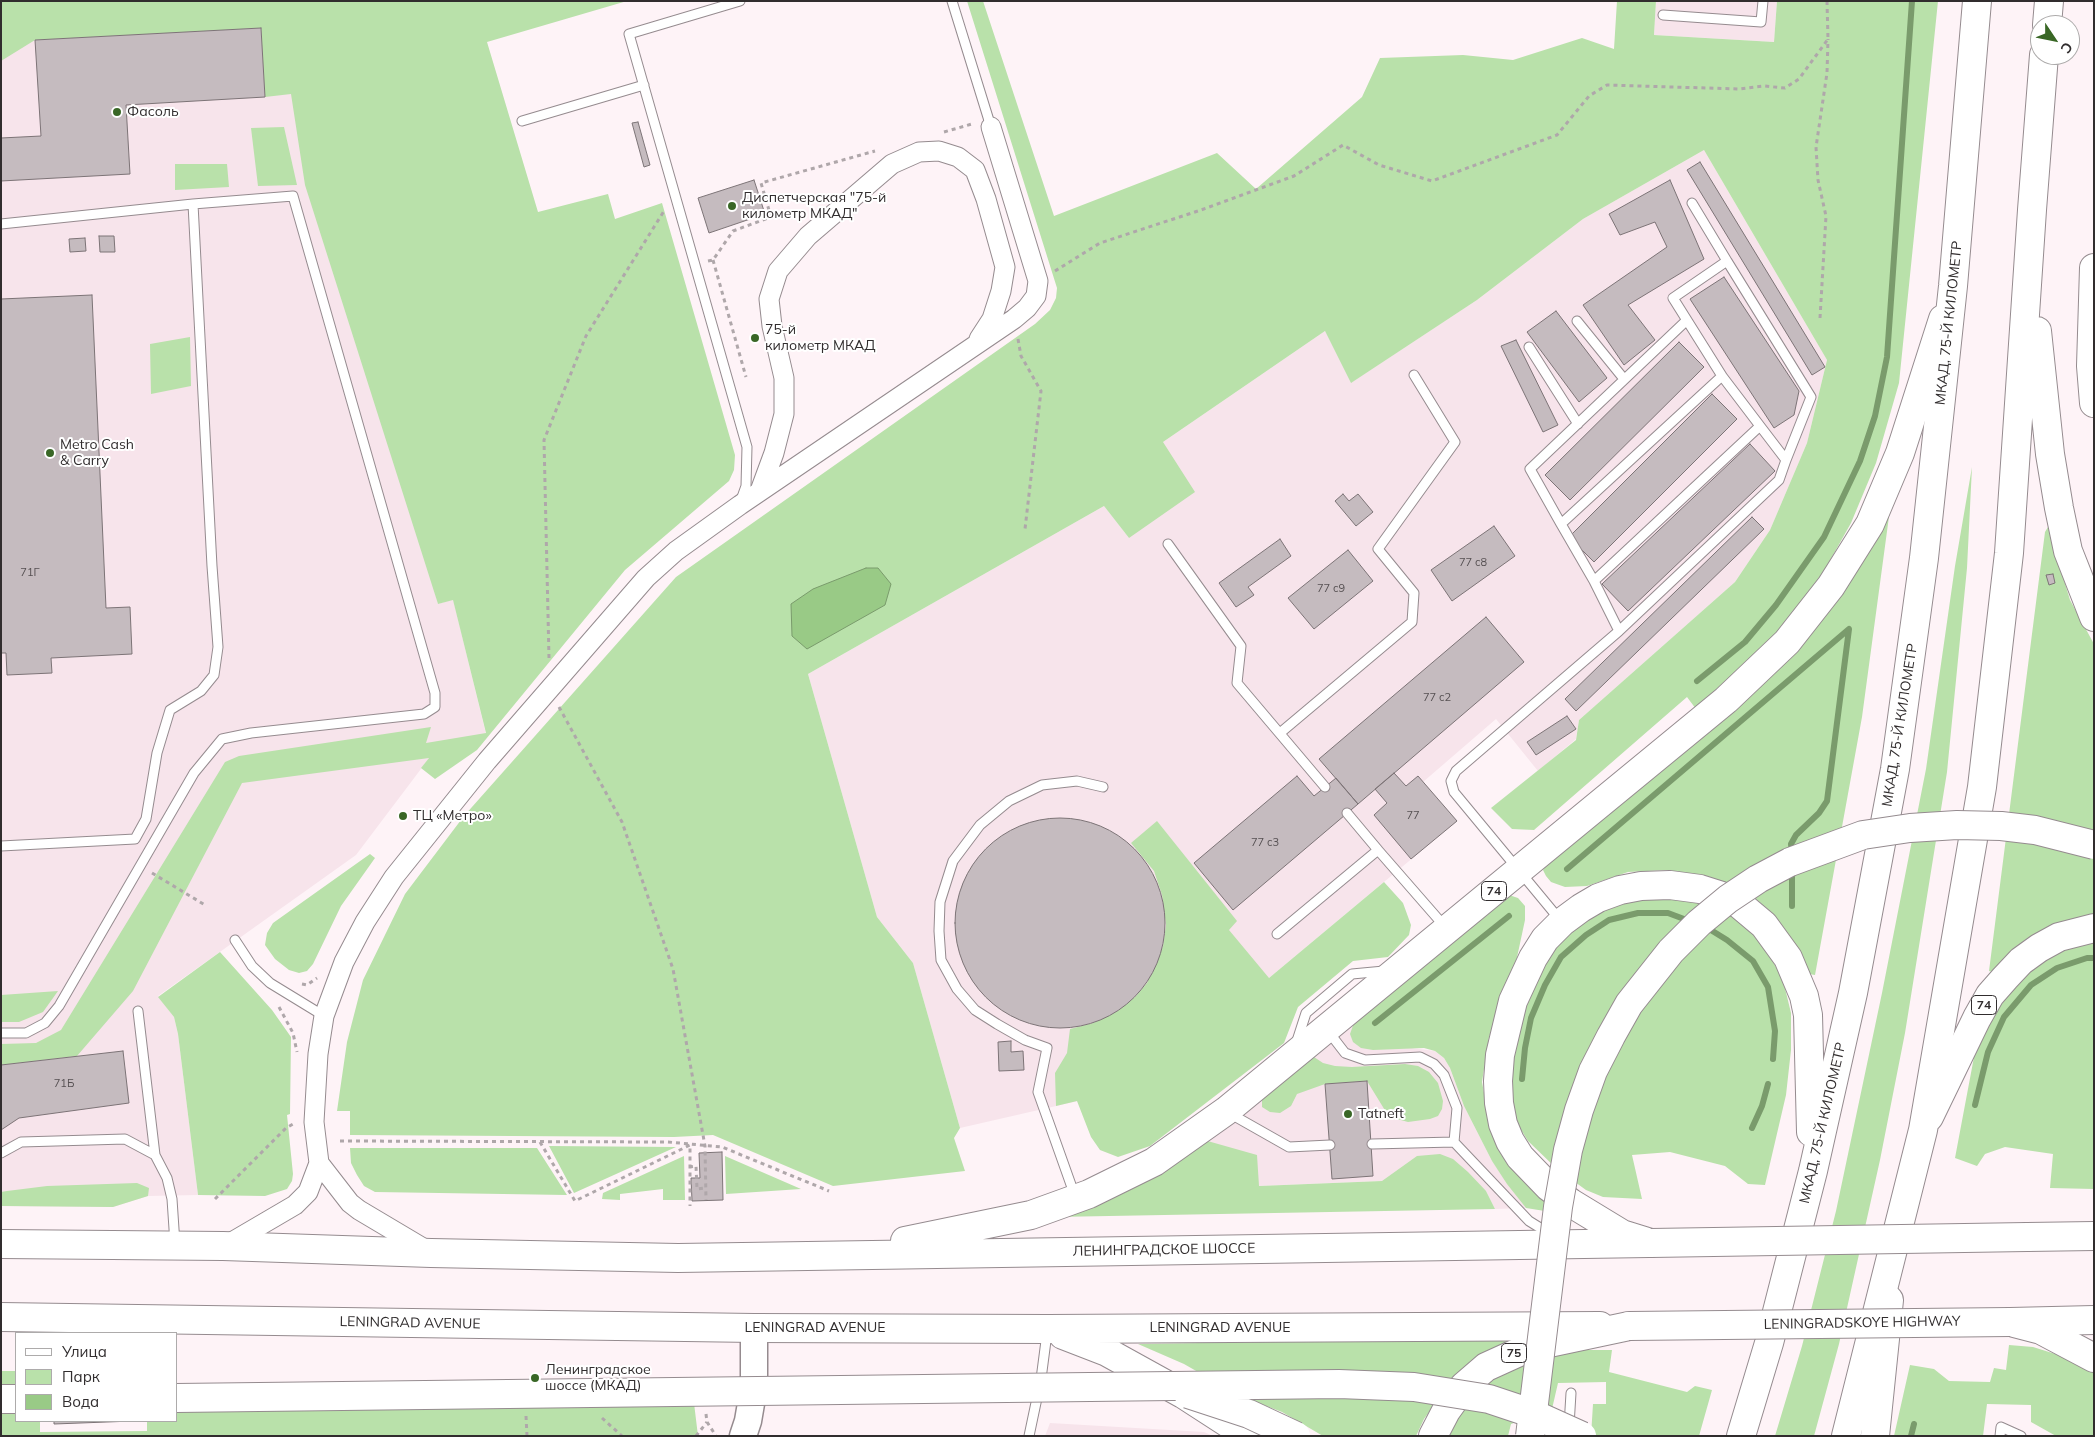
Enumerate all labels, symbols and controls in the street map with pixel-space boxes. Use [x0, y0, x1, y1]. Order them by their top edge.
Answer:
north arrow [2030, 15, 2080, 65]
text: С [2056, 39, 2077, 57]
place label: Фасоль [127, 104, 179, 120]
marker: Фасоль [111, 106, 123, 118]
place label: Диспетчерская "75-й километр МКАД" [742, 190, 886, 222]
marker: Диспетчерская "75-й километр МКАД" [726, 200, 738, 212]
street label: МКАД, 75-Й КИЛОМЕТР [1932, 240, 1966, 406]
place label: 75-й километр МКАД [765, 322, 875, 354]
marker: 75-й километр МКАД [749, 332, 761, 344]
place label: Metro Cash & Carry [60, 437, 134, 470]
marker: Metro Cash & Carry [44, 447, 56, 459]
house number: 77 с8 [1459, 556, 1487, 570]
house number: 71Г [20, 566, 40, 580]
house number: 77 с9 [1317, 582, 1345, 596]
street label: МКАД, 75-Й КИЛОМЕТР [1879, 642, 1921, 808]
house number: 77 с2 [1423, 691, 1451, 705]
place label: ТЦ «Метро» [413, 808, 492, 824]
house number: 77 [1406, 809, 1420, 823]
marker: ТЦ «Метро» [397, 810, 409, 822]
house number: 77 с3 [1251, 836, 1279, 850]
road number: 74 [1482, 881, 1506, 900]
road number: 74 [1972, 996, 1996, 1014]
street label: МКАД, 75-Й КИЛОМЕТР [1796, 1041, 1850, 1205]
house number: 71Б [54, 1077, 74, 1091]
place label: Tatneft [1358, 1106, 1404, 1122]
marker: Tatneft [1342, 1108, 1354, 1120]
street label: ЛЕНИНГРАДСКОЕ ШОССЕ [1073, 1240, 1255, 1260]
street label: LENINGRAD AVENUE [339, 1313, 481, 1333]
street label: LENINGRADSKOYE HIGHWAY [1763, 1313, 1961, 1333]
street label: LENINGRAD AVENUE [744, 1320, 886, 1336]
street label: LENINGRAD AVENUE [1149, 1320, 1291, 1336]
legend [15, 1332, 178, 1422]
text: Улица [62, 1342, 107, 1361]
road number: 75 [1502, 1344, 1526, 1362]
place label: Ленинградское шоссе (МКАД) [545, 1362, 651, 1394]
text: Парк [62, 1367, 100, 1386]
marker: Ленинградское шоссе (МКАД) [529, 1372, 541, 1384]
text: Вода [62, 1392, 99, 1411]

